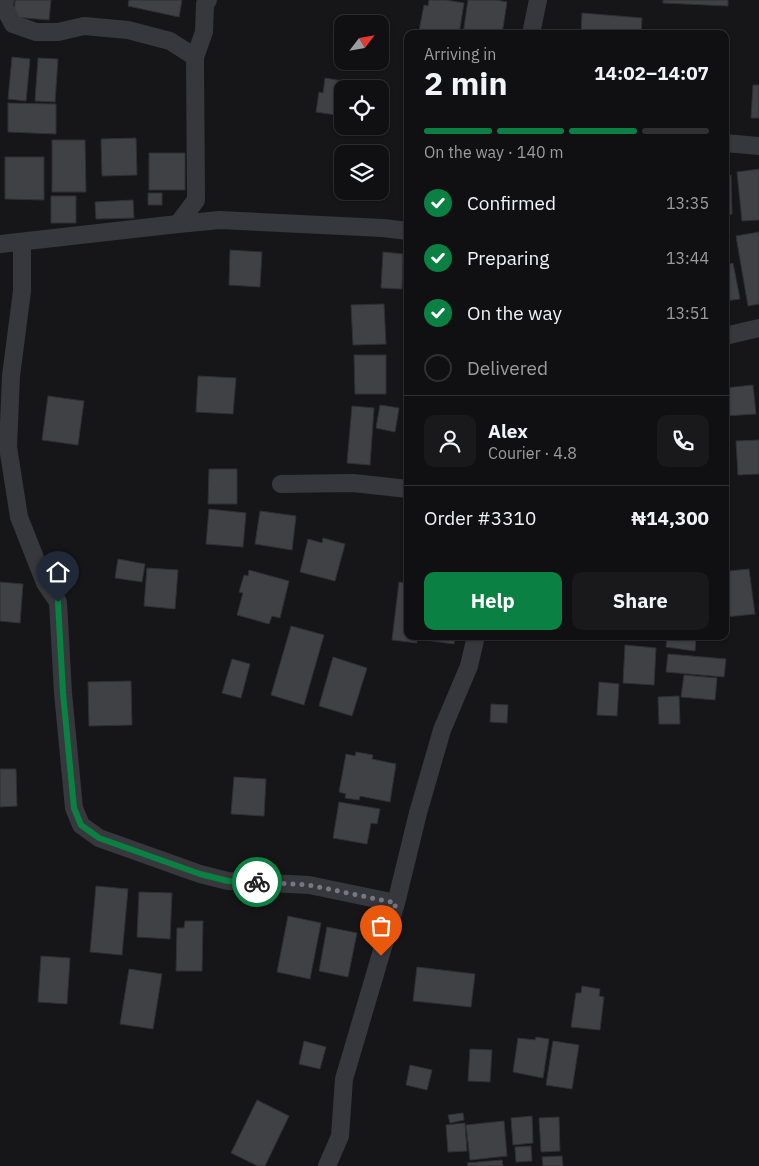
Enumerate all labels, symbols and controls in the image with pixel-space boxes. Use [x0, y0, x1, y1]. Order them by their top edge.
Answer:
north arrow [334, 15, 389, 70]
map controls [334, 15, 389, 200]
text: Arriving in [424, 44, 496, 64]
text: 14:02–14:07 [594, 61, 709, 85]
text: 2 min [424, 62, 508, 104]
button: locate [334, 80, 389, 135]
text: On the way · 140 m [424, 142, 563, 162]
button: layers [334, 145, 389, 200]
icon: check [424, 189, 452, 217]
text: Confirmed [467, 191, 556, 215]
text: 13:35 [666, 193, 709, 213]
icon: check [424, 244, 452, 272]
text: Preparing [467, 246, 549, 270]
text: 13:44 [666, 248, 709, 268]
icon: check [424, 299, 452, 327]
text: On the way [467, 301, 562, 325]
text: 13:51 [666, 303, 709, 323]
text: Delivered [467, 356, 548, 380]
button: person [424, 415, 476, 467]
button: phone [657, 415, 709, 467]
text: Alex [488, 419, 528, 443]
text: Courier · 4.8 [488, 443, 577, 463]
text: Order #3310 [424, 506, 536, 530]
text: ₦14,300 [631, 506, 709, 530]
pin [37, 551, 79, 602]
icon: home [44, 558, 72, 586]
button: Help [424, 572, 562, 630]
button: Share [572, 572, 709, 630]
courier [232, 857, 282, 907]
icon: bike [243, 868, 271, 896]
pin [360, 905, 402, 956]
icon: bag [367, 912, 395, 940]

